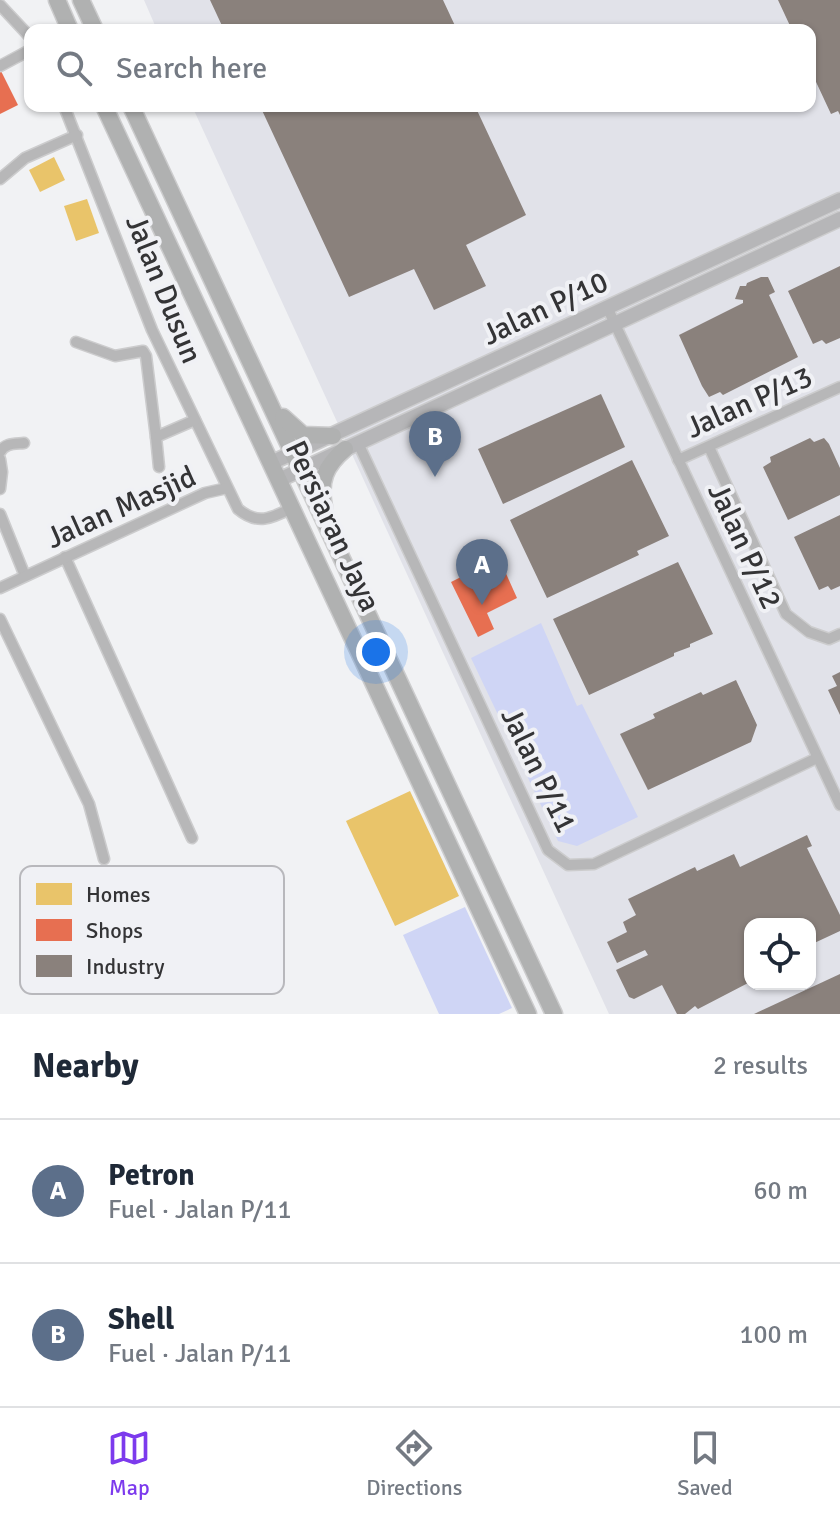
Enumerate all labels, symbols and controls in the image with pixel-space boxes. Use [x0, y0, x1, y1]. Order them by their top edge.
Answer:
search box [24, 24, 816, 112]
icon: search [52, 46, 96, 90]
text: Search here [116, 50, 267, 87]
street label: Jalan Dusun [117, 210, 210, 369]
street label: Jalan P/10 [476, 263, 614, 354]
street label: Jalan P/13 [680, 358, 818, 447]
pin: B [409, 411, 461, 477]
street label: Persiaran Jaya [277, 435, 388, 617]
street label: Jalan Masjid [41, 458, 202, 557]
street label: Jalan P/12 [699, 477, 790, 615]
pin: A [456, 539, 508, 605]
your location [356, 632, 396, 672]
street label: Jalan P/11 [492, 702, 585, 839]
legend [20, 866, 284, 994]
text: Homes [86, 881, 150, 908]
text: Shops [86, 917, 143, 944]
map controls [744, 918, 816, 990]
button: locate [744, 918, 816, 990]
text: Industry [86, 953, 165, 980]
text: Nearby [32, 1045, 139, 1087]
text: 2 results [713, 1050, 808, 1082]
text: Petron [108, 1157, 195, 1194]
text: A [50, 1175, 66, 1207]
text: 60 m [753, 1175, 808, 1207]
text: Fuel · Jalan P/11 [108, 1194, 292, 1226]
text: Shell [108, 1301, 174, 1338]
text: B [50, 1319, 66, 1351]
text: 100 m [739, 1319, 808, 1351]
text: Fuel · Jalan P/11 [108, 1338, 292, 1370]
tab: Map [107, 1426, 151, 1501]
tab: Directions [366, 1426, 462, 1501]
tab: Saved [677, 1426, 733, 1501]

